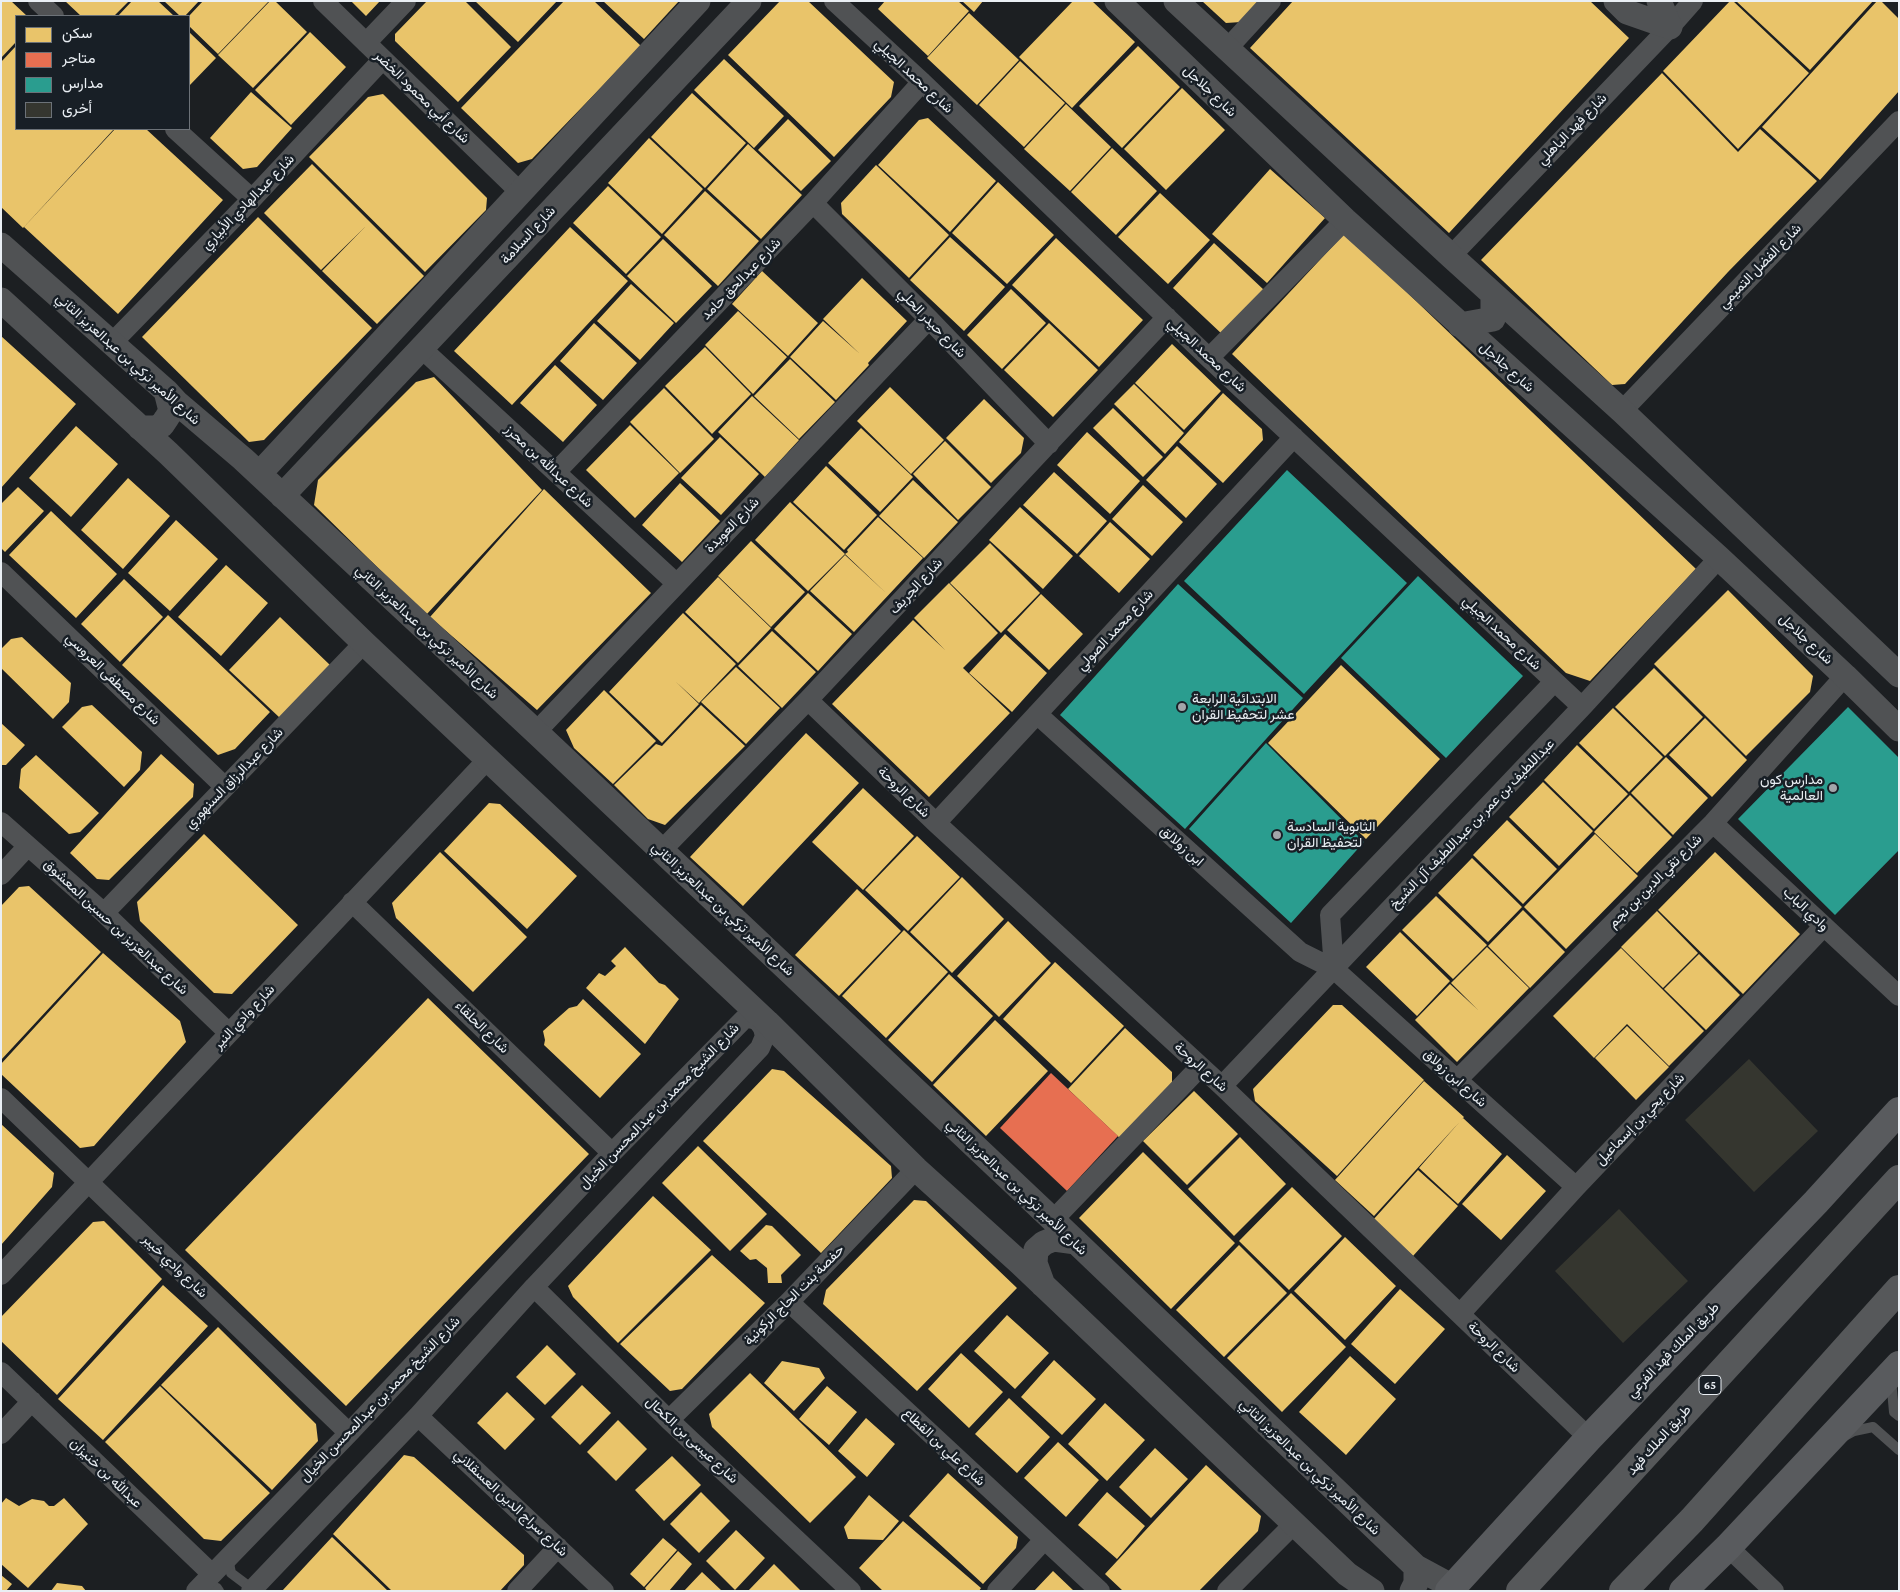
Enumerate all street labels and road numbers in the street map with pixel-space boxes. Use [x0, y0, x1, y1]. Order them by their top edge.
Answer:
street label: شارع محمد الجيلي [871, 35, 957, 117]
street label: شارع أبي محمود الخضر [371, 47, 473, 147]
street label: شارع جلاجل [1180, 62, 1240, 120]
street label: شارع فهد الباهلي [1534, 90, 1610, 168]
street label: شارع عبدالهادي الأبياري [198, 151, 298, 253]
street label: شارع السلامة [497, 203, 559, 267]
street label: شارع الفضل التميمي [1715, 220, 1805, 312]
street label: شارع عبدالحق حامد [698, 235, 784, 323]
street label: شارع حيدر الحلي [895, 285, 969, 361]
street label: شارع الأمير تركي بن عبدالعزيز الثاني [52, 290, 204, 428]
street label: شارع محمد الجيلي [1164, 314, 1250, 396]
street label: شارع جلاجل [1476, 338, 1538, 396]
street label: شارع عبدالله بن محرز [501, 421, 597, 511]
street label: شارع العويدة [701, 494, 763, 556]
street label: شارع الجريف [886, 555, 946, 617]
street label: شارع الأمير تركي بن عبدالعزيز الثاني [352, 561, 502, 703]
street label: شارع محمد الصولي [1073, 586, 1157, 674]
street label: شارع محمد الجيلي [1459, 592, 1545, 674]
street label: شارع جلاجل [1776, 610, 1836, 668]
street label: شارع مصطفى العروسي [62, 629, 164, 729]
street label: شارع عبدالرزاق السنهوري [181, 724, 287, 832]
street label: عبداللطيف بن عمر بن عبداللطيف آل الشيخ [1386, 735, 1558, 913]
street label: شارع الروحة [874, 763, 934, 821]
street label: ابن زولالق [1157, 822, 1207, 870]
street label: شارع تقي الدين بن نجم [1605, 831, 1705, 931]
street label: شارع الأمير تركي بن عبدالعزيز الثاني [648, 838, 798, 980]
street label: شارع عبدالعزيز بن حسين المعشوق [40, 856, 192, 998]
street label: وادي الباب [1780, 884, 1832, 934]
street label: شارع وادي النير [210, 981, 278, 1053]
street label: شارع الحلقاء [452, 997, 512, 1057]
street label: شارع الشيخ محمد بن عبدالمحسن الخيال [575, 1020, 743, 1192]
street label: شارع الروحة [1171, 1039, 1231, 1095]
street label: شارع ابن زولاق [1420, 1045, 1490, 1111]
street label: شارع يحي بن إسماعيل [1592, 1069, 1688, 1169]
street label: شارع الأمير تركي بن عبدالعزيز الثاني [943, 1115, 1091, 1259]
street label: شارع وادي خيبر [139, 1231, 211, 1301]
street label: حفصة بنت الحاج الركونية [740, 1241, 848, 1349]
street label: طريق الملك فهد الفرعي [1623, 1299, 1723, 1401]
street label: شارع الشيخ محمد بن عبدالمحسن الخيال [296, 1313, 464, 1485]
street label: شارع الروحة [1464, 1318, 1524, 1376]
road number: 65 [1699, 1376, 1721, 1394]
street label: شارع عيسى بن الكحال [642, 1393, 742, 1487]
street label: شارع الأمير تركي بن عبدالعزيز الثاني [1236, 1395, 1384, 1539]
street label: طريق الملك فهد [1623, 1402, 1695, 1478]
street label: شارع علي بن القطاع [899, 1405, 989, 1489]
street label: عبدالله بن خنيزان [67, 1434, 145, 1512]
street label: شارع سراج الدين العسقلاني [451, 1446, 571, 1560]

